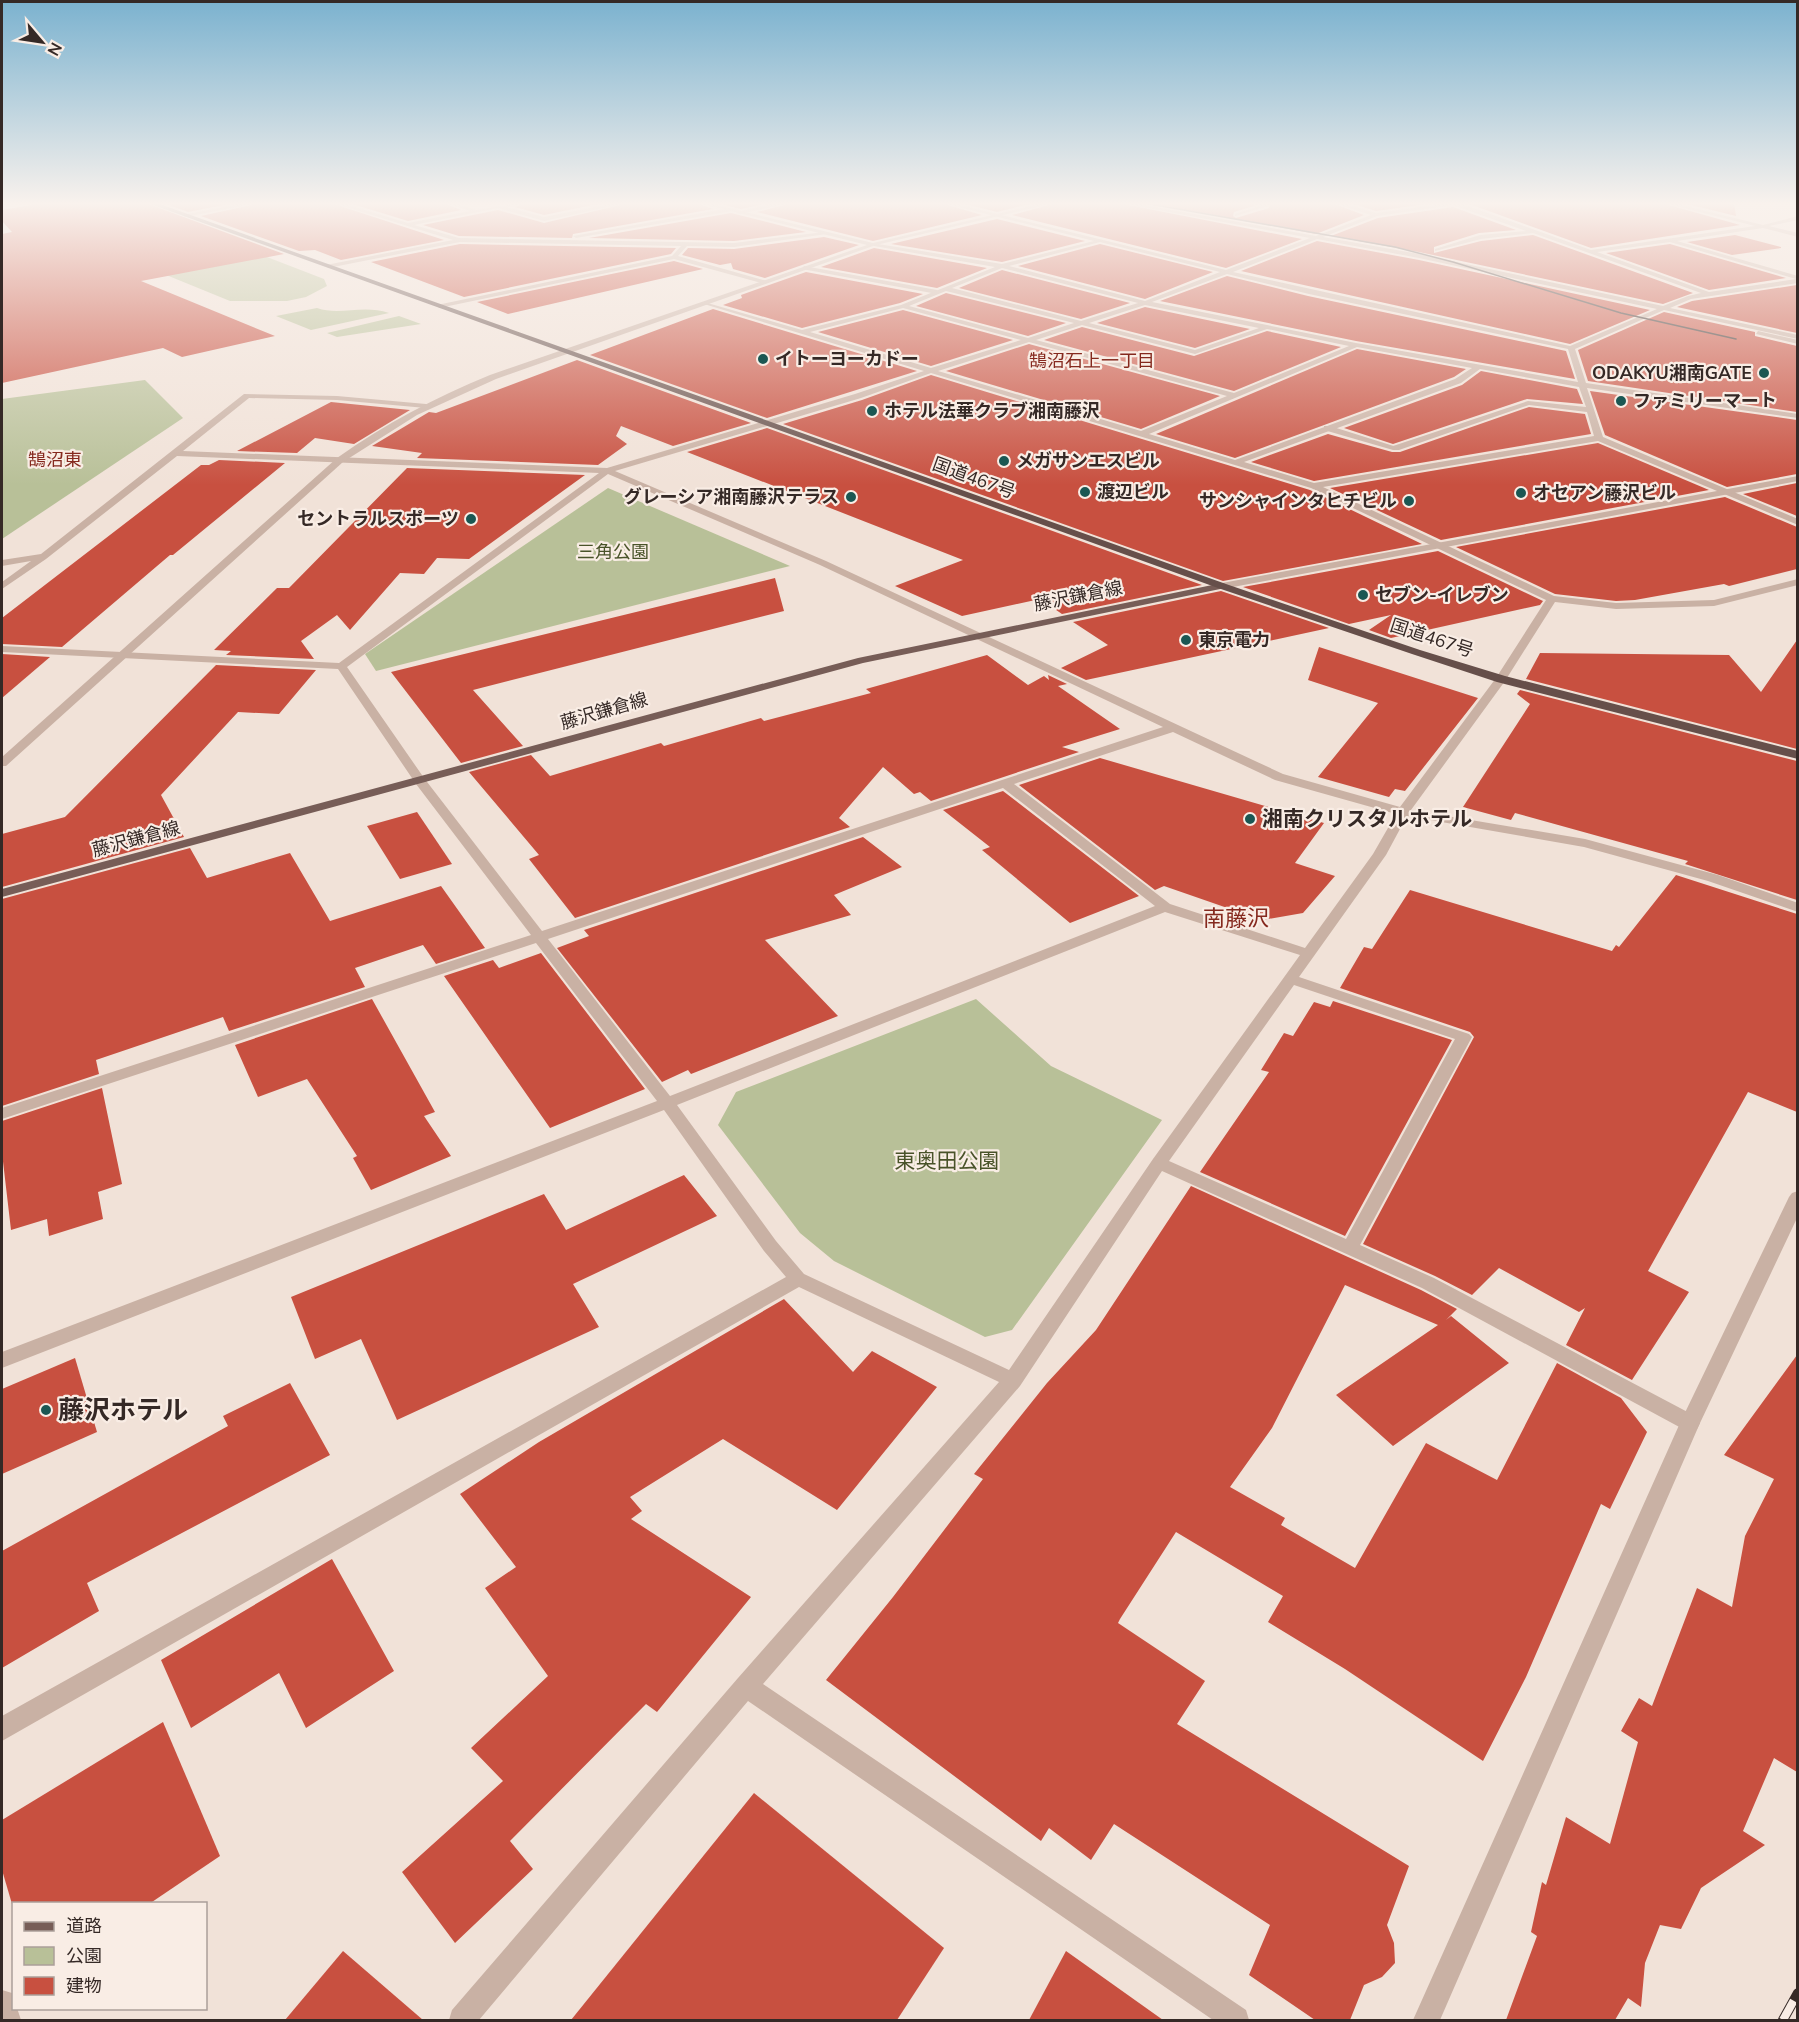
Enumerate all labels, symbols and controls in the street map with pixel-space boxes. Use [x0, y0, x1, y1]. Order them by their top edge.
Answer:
north arrow [12, 12, 72, 72]
text: N [42, 38, 67, 59]
place label: イトーヨーカドー [775, 347, 919, 371]
district label: 鵠沼石上一丁目 [1029, 349, 1155, 373]
marker: イトーヨーカドー [756, 352, 770, 366]
place label: ODAKYU湘南GATE [1592, 361, 1752, 385]
marker: ODAKYU湘南GATE [1757, 366, 1771, 380]
place label: ファミリーマート [1633, 389, 1777, 413]
marker: ファミリーマート [1614, 394, 1628, 408]
place label: ホテル法華クラブ湘南藤沢 [884, 399, 1100, 423]
marker: ホテル法華クラブ湘南藤沢 [865, 404, 879, 418]
district label: 鵠沼東 [28, 448, 82, 472]
place label: メガサンエスビル [1016, 449, 1160, 473]
street label: 国道467号 [929, 452, 1019, 504]
marker: メガサンエスビル [997, 454, 1011, 468]
place label: 渡辺ビル [1097, 480, 1169, 504]
place label: オセアン藤沢ビル [1533, 481, 1676, 505]
place label: グレーシア湘南藤沢テラス [624, 485, 839, 509]
marker: 渡辺ビル [1078, 485, 1092, 499]
marker: オセアン藤沢ビル [1514, 486, 1528, 500]
place label: サンシャインタヒチビル [1199, 489, 1397, 513]
marker: グレーシア湘南藤沢テラス [844, 490, 858, 504]
marker: サンシャインタヒチビル [1402, 494, 1416, 508]
place label: セントラルスポーツ [297, 507, 459, 531]
marker: セントラルスポーツ [464, 512, 478, 526]
park label: 三角公園 [577, 540, 649, 564]
street label: 藤沢鎌倉線 [1032, 576, 1124, 616]
place label: セブン-イレブン [1375, 583, 1509, 607]
marker: セブン-イレブン [1356, 588, 1370, 602]
street label: 国道467号 [1387, 613, 1477, 663]
place label: 東京電力 [1198, 628, 1270, 652]
marker: 東京電力 [1179, 633, 1193, 647]
street label: 藤沢鎌倉線 [557, 687, 651, 735]
place label: 湘南クリスタルホテル [1262, 805, 1472, 833]
marker: 湘南クリスタルホテル [1243, 812, 1257, 826]
street label: 藤沢鎌倉線 [89, 816, 183, 862]
district label: 南藤沢 [1203, 904, 1269, 934]
park label: 東奥田公園 [895, 1147, 1000, 1175]
place label: 藤沢ホテル [58, 1393, 188, 1428]
marker: 藤沢ホテル [39, 1403, 53, 1417]
legend [12, 1902, 207, 2010]
text: 道路 [66, 1914, 102, 1938]
text: 公園 [66, 1944, 102, 1968]
text: 建物 [66, 1974, 102, 1998]

